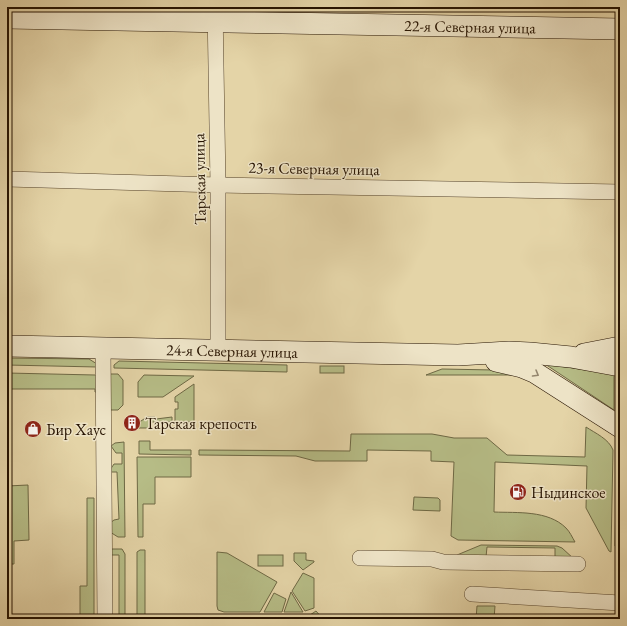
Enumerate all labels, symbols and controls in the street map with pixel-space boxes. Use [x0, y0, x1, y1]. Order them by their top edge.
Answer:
street label: 22-я Северная улица [404, 15, 537, 38]
street label: Тарская улица [188, 132, 211, 225]
street label: 23-я Северная улица [248, 157, 381, 180]
street label: 24-я Северная улица [166, 339, 299, 363]
one-way arrow [532, 369, 539, 376]
building icon: Тарская крепость [122, 413, 142, 433]
place label: Тарская крепость [145, 413, 257, 434]
shop icon: Бир Хаус [23, 419, 43, 439]
place label: Бир Хаус [46, 419, 106, 440]
fuel station icon: Ныдинское [508, 482, 528, 502]
place label: Ныдинское [531, 482, 606, 503]

